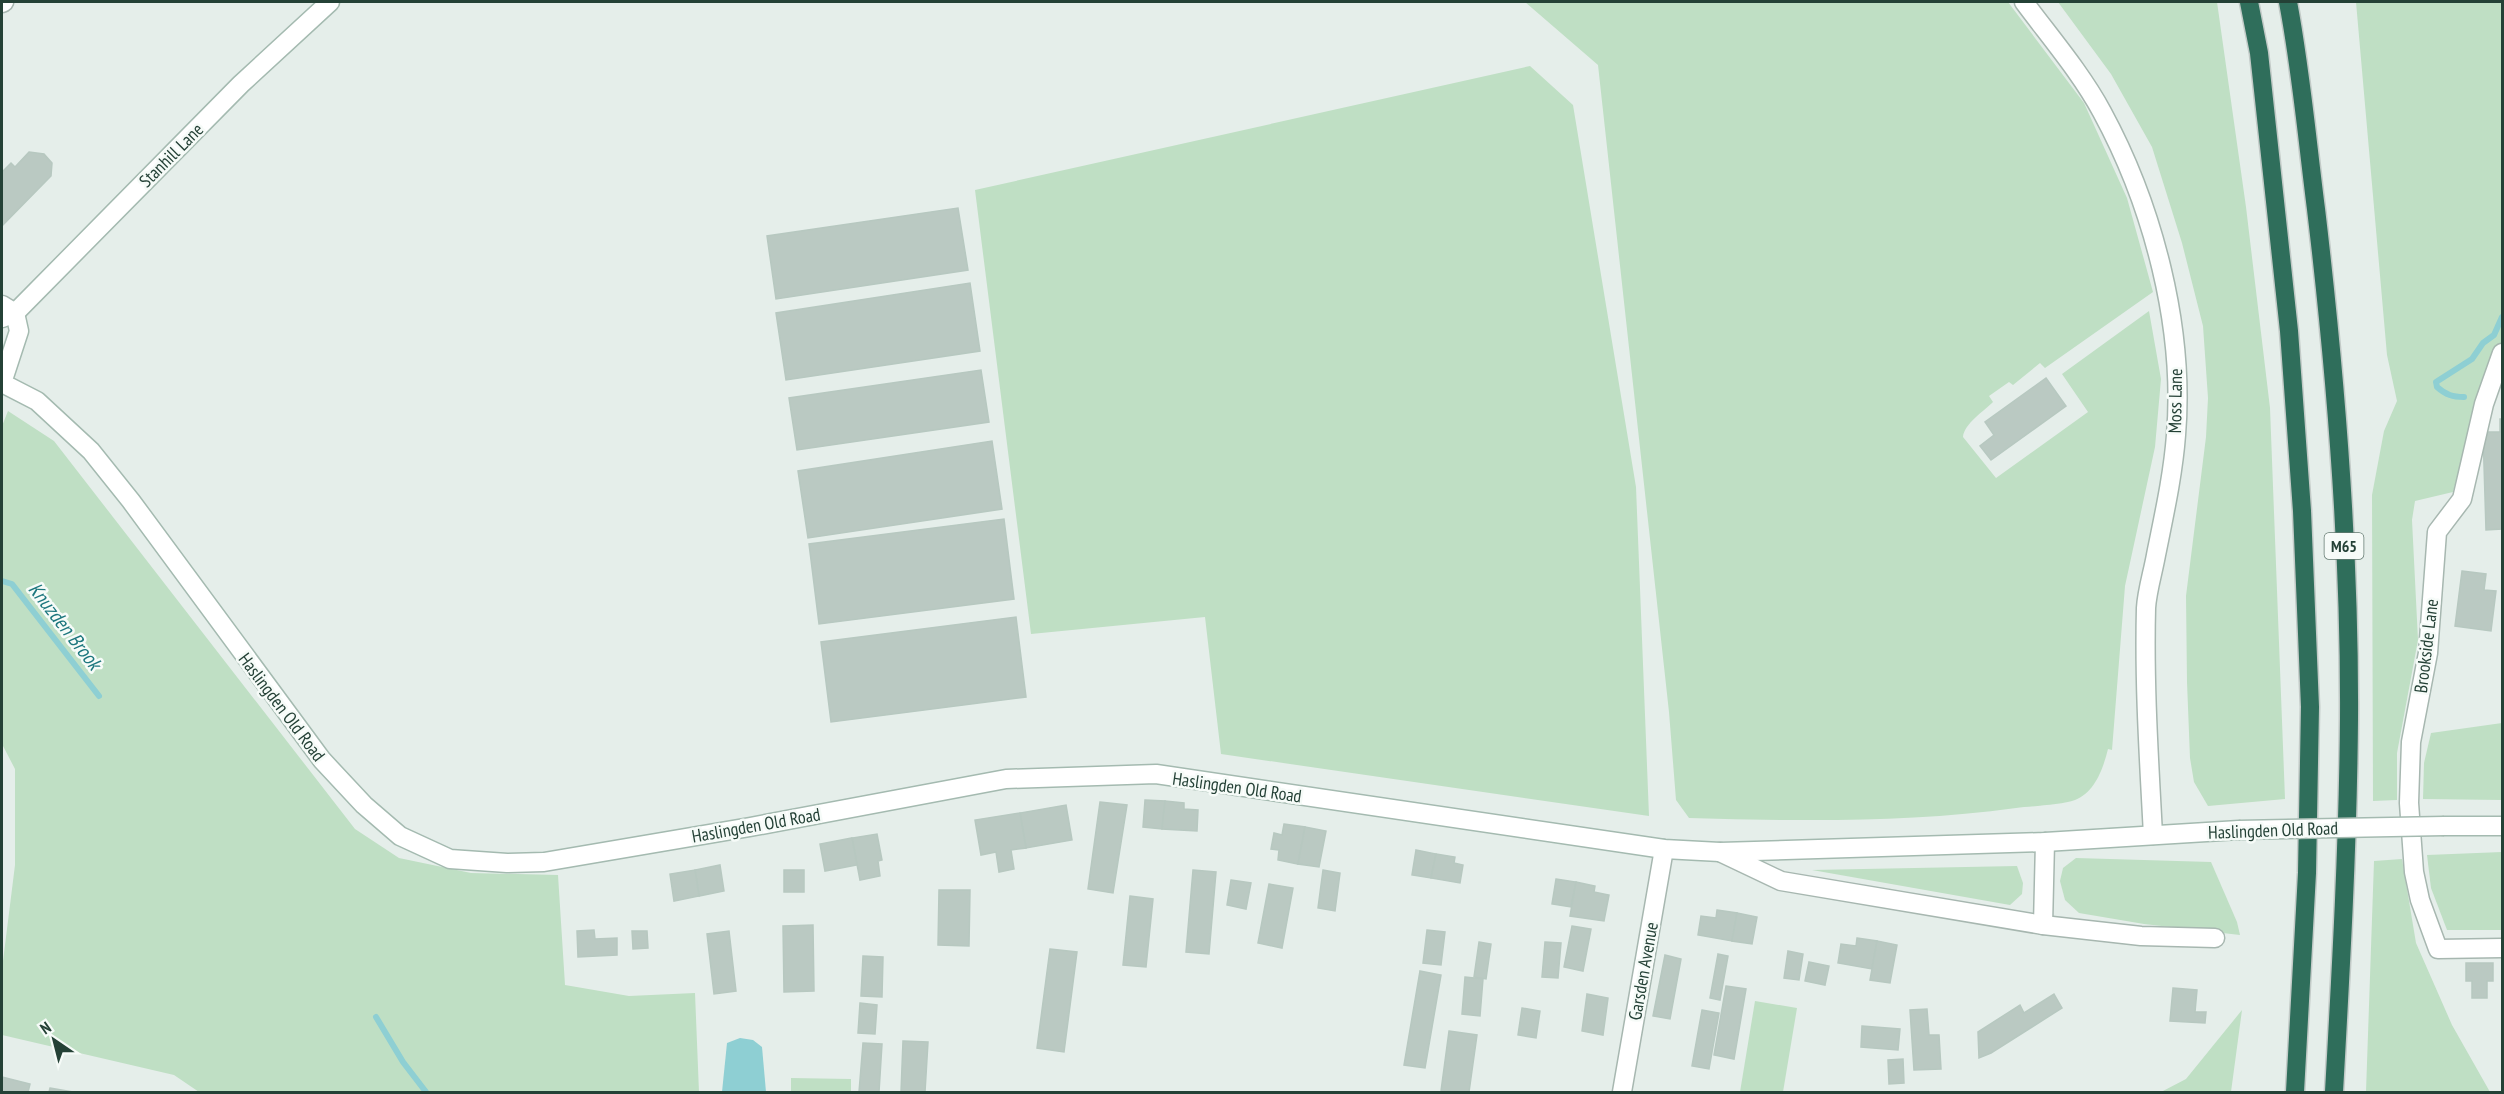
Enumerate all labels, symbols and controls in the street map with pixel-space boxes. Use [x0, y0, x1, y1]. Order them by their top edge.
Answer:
street label: Stanhill Lane [134, 118, 208, 192]
street label: Moss Lane [2163, 368, 2187, 434]
road number: M65 [2324, 533, 2364, 559]
water label: Knuzden Brook [23, 577, 109, 677]
street label: Brookside Lane [2409, 598, 2443, 694]
street label: Haslingden Old Road [234, 648, 330, 766]
street label: Haslingden Old Road [1171, 767, 1303, 807]
street label: Haslingden Old Road [690, 802, 822, 848]
street label: Haslingden Old Road [2208, 816, 2338, 844]
street label: Garsden Avenue [1623, 920, 1663, 1022]
north arrow [24, 1010, 84, 1070]
text: N [36, 1017, 55, 1038]

